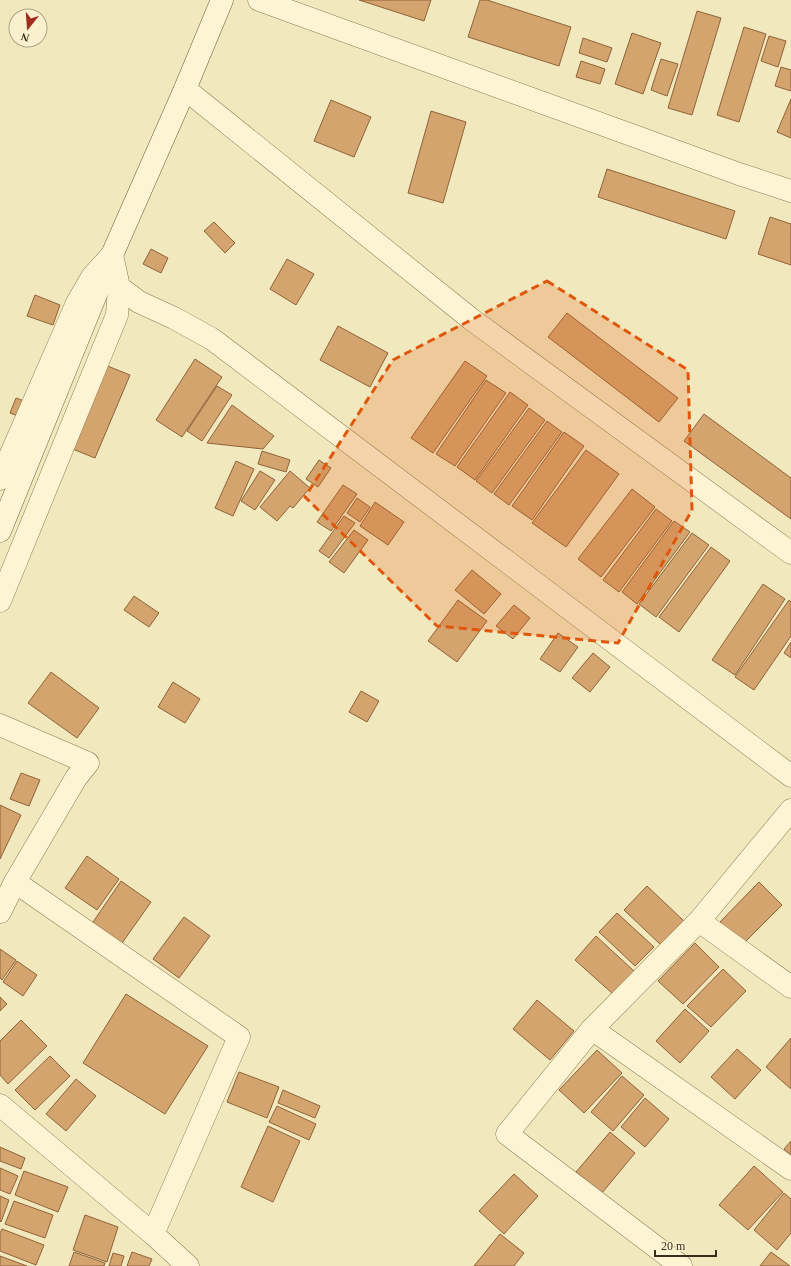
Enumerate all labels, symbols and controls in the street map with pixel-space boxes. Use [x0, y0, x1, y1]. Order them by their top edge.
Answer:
north arrow [8, 8, 48, 48]
text: N [19, 31, 31, 44]
scale bar [655, 1232, 716, 1258]
text: 20 m [661, 1239, 686, 1253]

